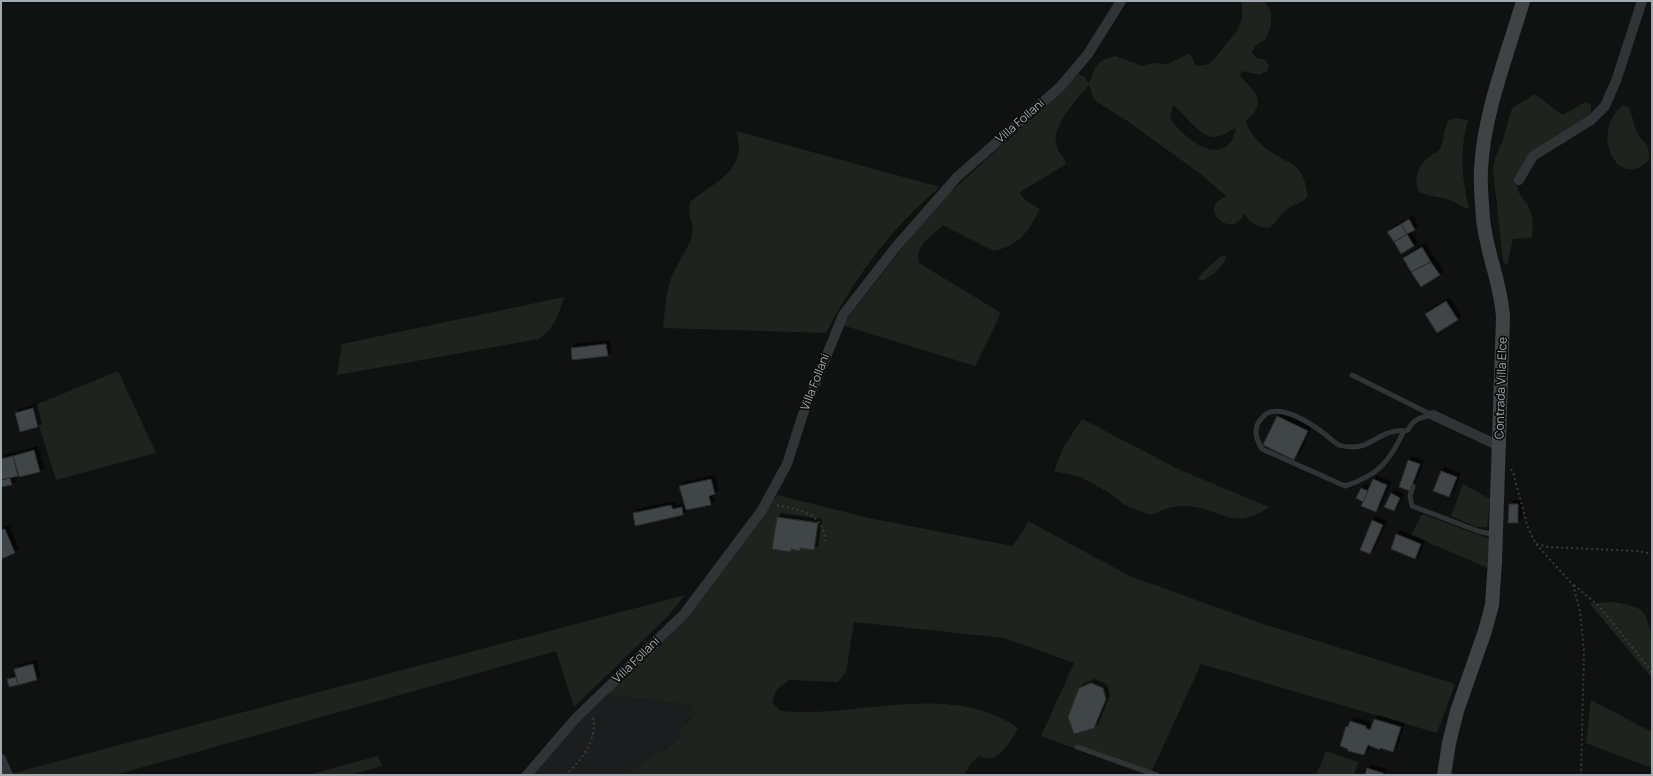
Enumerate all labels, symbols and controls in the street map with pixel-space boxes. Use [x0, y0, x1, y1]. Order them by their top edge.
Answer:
street label: Villa Follani [992, 95, 1048, 147]
street label: Contrada Villa Elce [1490, 337, 1511, 439]
street label: Villa Follani [796, 351, 833, 413]
street label: Villa Follani [608, 633, 663, 686]

